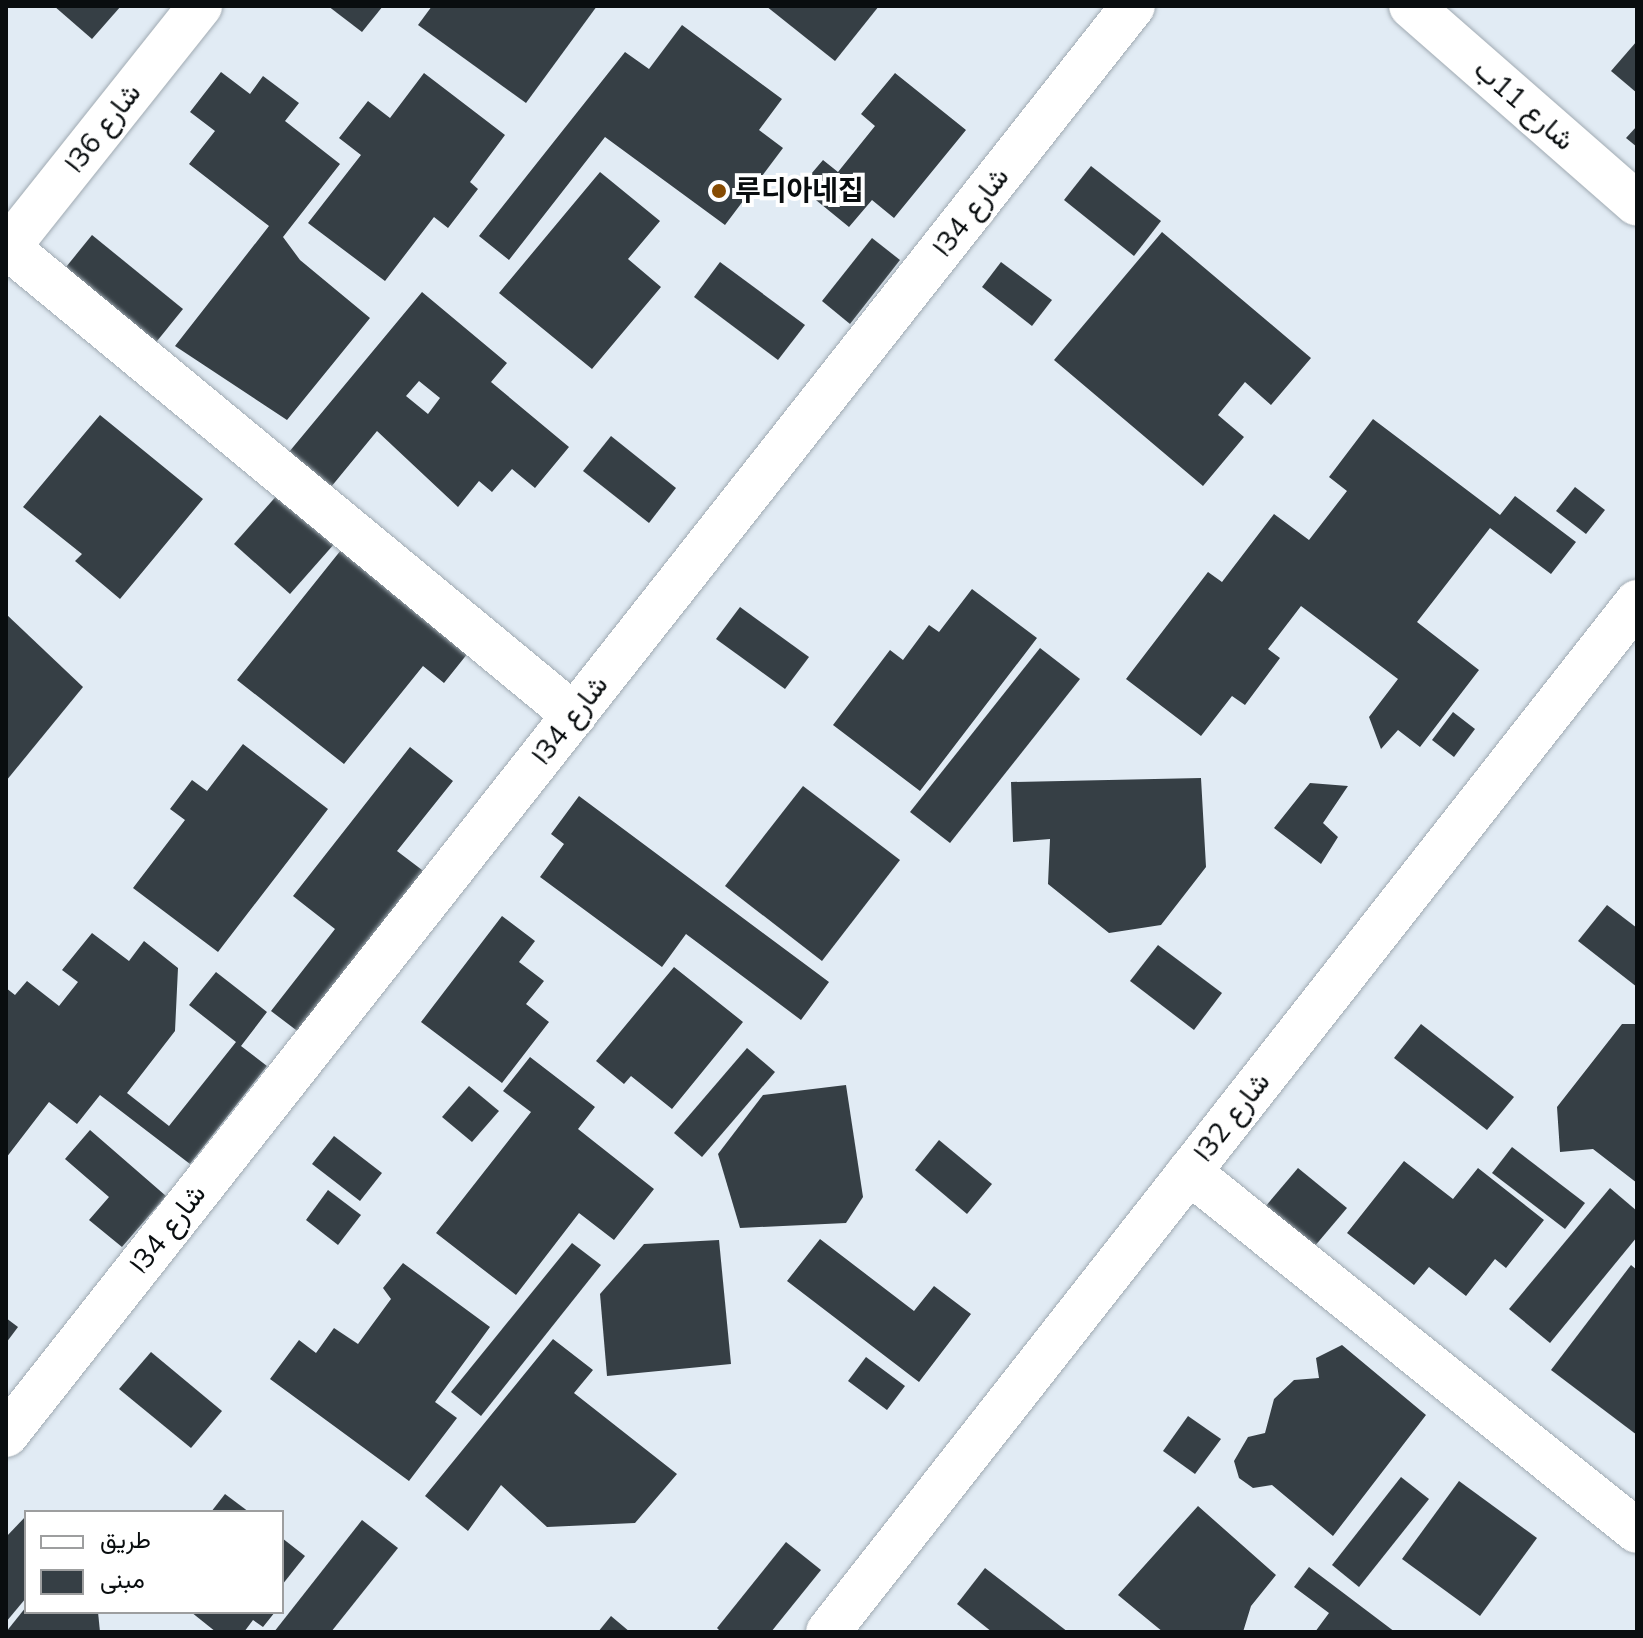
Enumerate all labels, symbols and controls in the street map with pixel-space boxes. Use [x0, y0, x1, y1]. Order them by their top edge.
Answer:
street label: شارع 11ب [1467, 52, 1581, 158]
street label: شارع 36ا [58, 77, 148, 179]
street label: شارع 34ا [926, 161, 1016, 263]
place label: 루디아네집 [735, 174, 864, 208]
marker: 루디아네집 [710, 182, 728, 200]
street label: شارع 34ا [525, 669, 615, 771]
street label: شارع 32ا [1187, 1066, 1277, 1168]
street label: شارع 34ا [123, 1178, 213, 1280]
legend [24, 1510, 284, 1614]
text: طريق [100, 1524, 151, 1556]
text: مبنى [100, 1564, 145, 1596]

